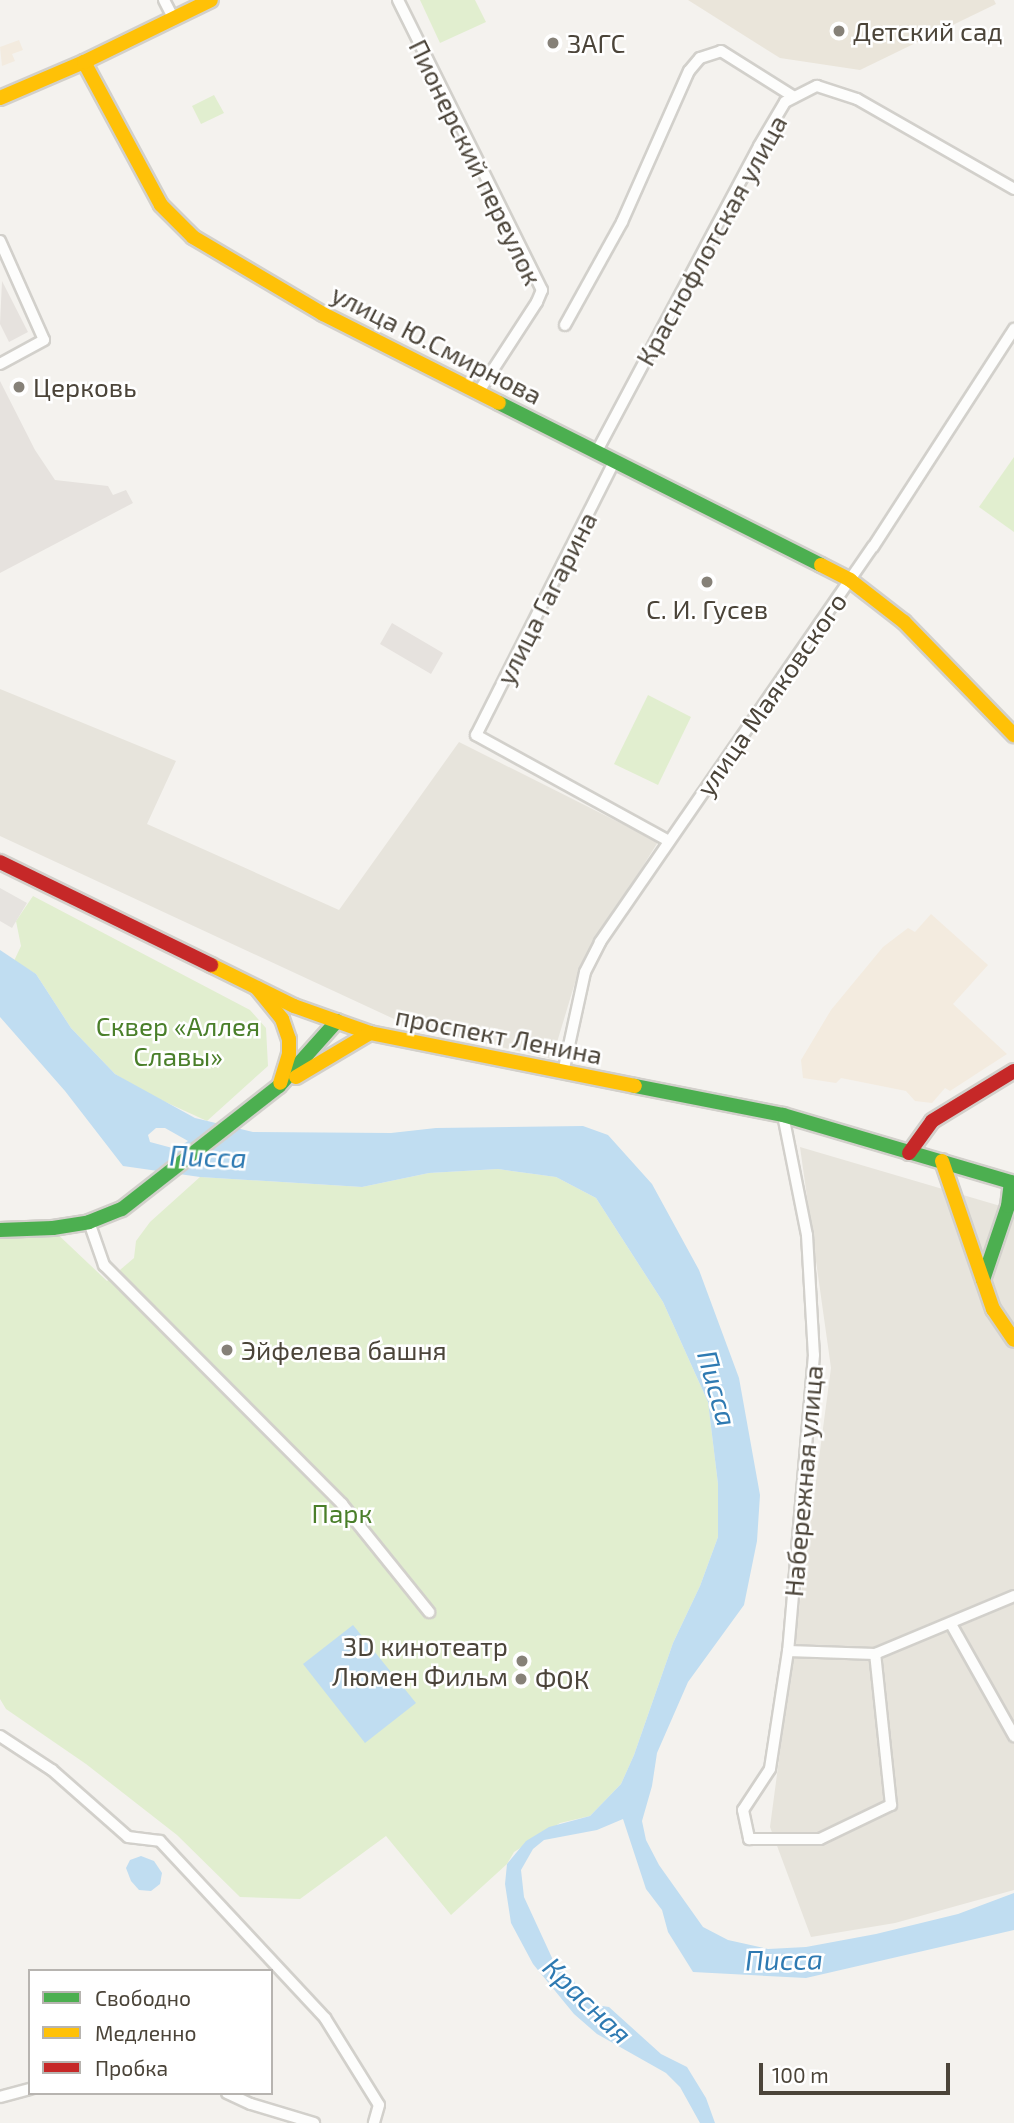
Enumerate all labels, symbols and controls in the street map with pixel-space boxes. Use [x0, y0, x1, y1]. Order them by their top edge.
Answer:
place label: Детский сад [853, 15, 1003, 47]
marker: Детский сад [831, 23, 847, 39]
place label: ЗАГС [567, 27, 625, 59]
street label: Пионерский переулок [403, 34, 549, 290]
marker: ЗАГС [545, 35, 561, 51]
street label: Краснофлотская улица [629, 109, 793, 371]
street label: улица Ю.Смирнова [327, 277, 547, 411]
place label: Церковь [33, 371, 137, 403]
marker: Церковь [11, 379, 27, 395]
street label: улица Гагарина [489, 506, 603, 690]
marker: С. И. Гусев [699, 574, 715, 590]
street label: улица Маяковского [689, 586, 853, 802]
place label: С. И. Гусев [646, 593, 768, 625]
street label: проспект Ленина [393, 1000, 605, 1070]
park label: Сквер «Аллея Славы» [96, 1010, 260, 1072]
water label: Писса [169, 1138, 247, 1174]
place label: Эйфелева башня [241, 1334, 447, 1366]
marker: Эйфелева башня [219, 1342, 235, 1358]
water label: Писса [691, 1346, 745, 1430]
street label: Набережная улица [777, 1364, 829, 1598]
park label: Парк [312, 1497, 372, 1529]
place label: 3D кинотеатр Люмен Фильм [332, 1630, 508, 1692]
marker: 3D кинотеатр Люмен Фильм [514, 1653, 530, 1669]
place label: ФОК [535, 1663, 589, 1695]
marker: ФОК [513, 1671, 529, 1687]
water label: Писса [745, 1942, 823, 1976]
water label: Красная [537, 1950, 639, 2050]
legend [28, 1969, 273, 2095]
text: Свободно [95, 1985, 191, 2010]
text: Медленно [95, 2020, 197, 2045]
scale bar [762, 2050, 953, 2094]
text: Пробка [95, 2055, 168, 2080]
text: 100 m [772, 2062, 829, 2087]

